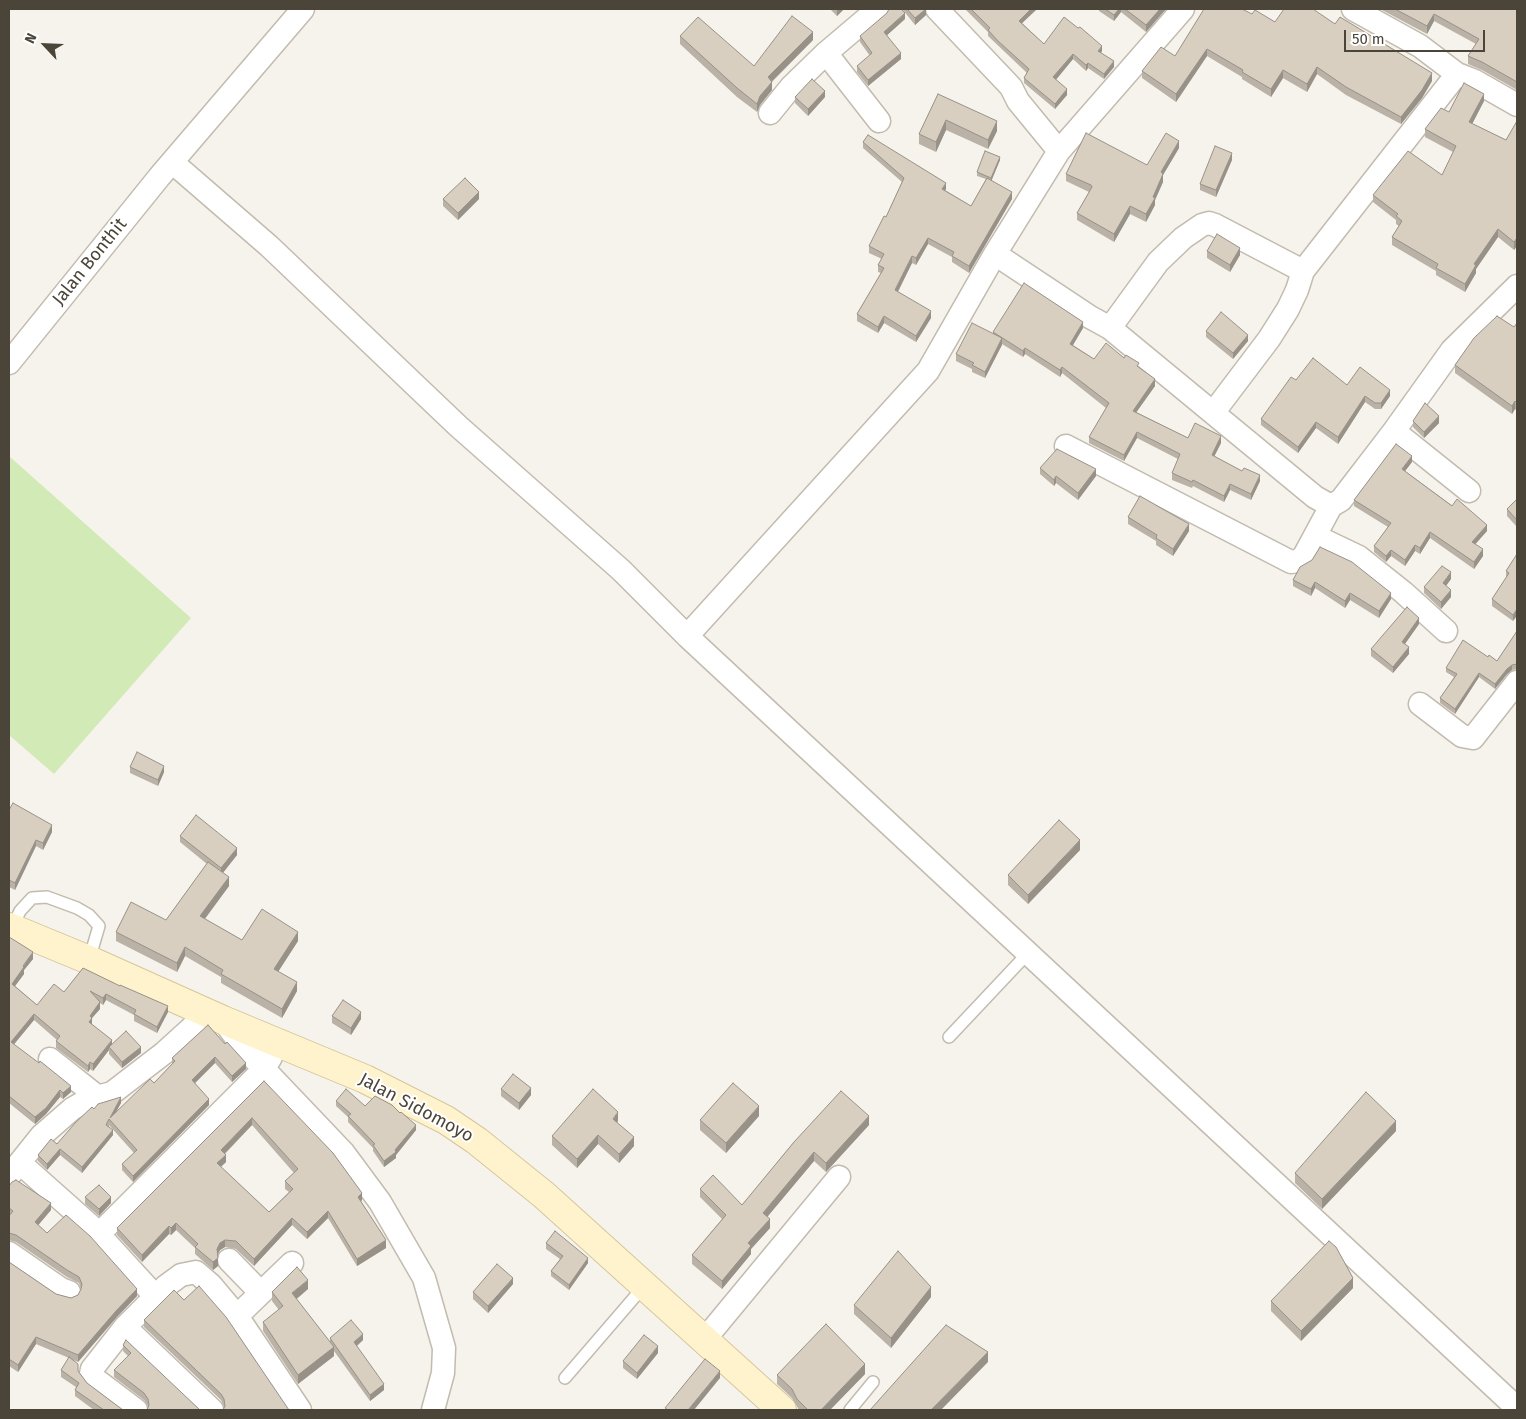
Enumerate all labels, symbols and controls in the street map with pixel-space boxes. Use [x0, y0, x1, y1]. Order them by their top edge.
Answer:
north arrow [20, 20, 70, 70]
scale bar [1346, 20, 1487, 52]
text: 50 m [1352, 30, 1385, 48]
text: N [21, 31, 41, 46]
street label: Jalan Bonthit [48, 214, 132, 310]
street label: Jalan Sidomoyo [355, 1069, 477, 1147]

